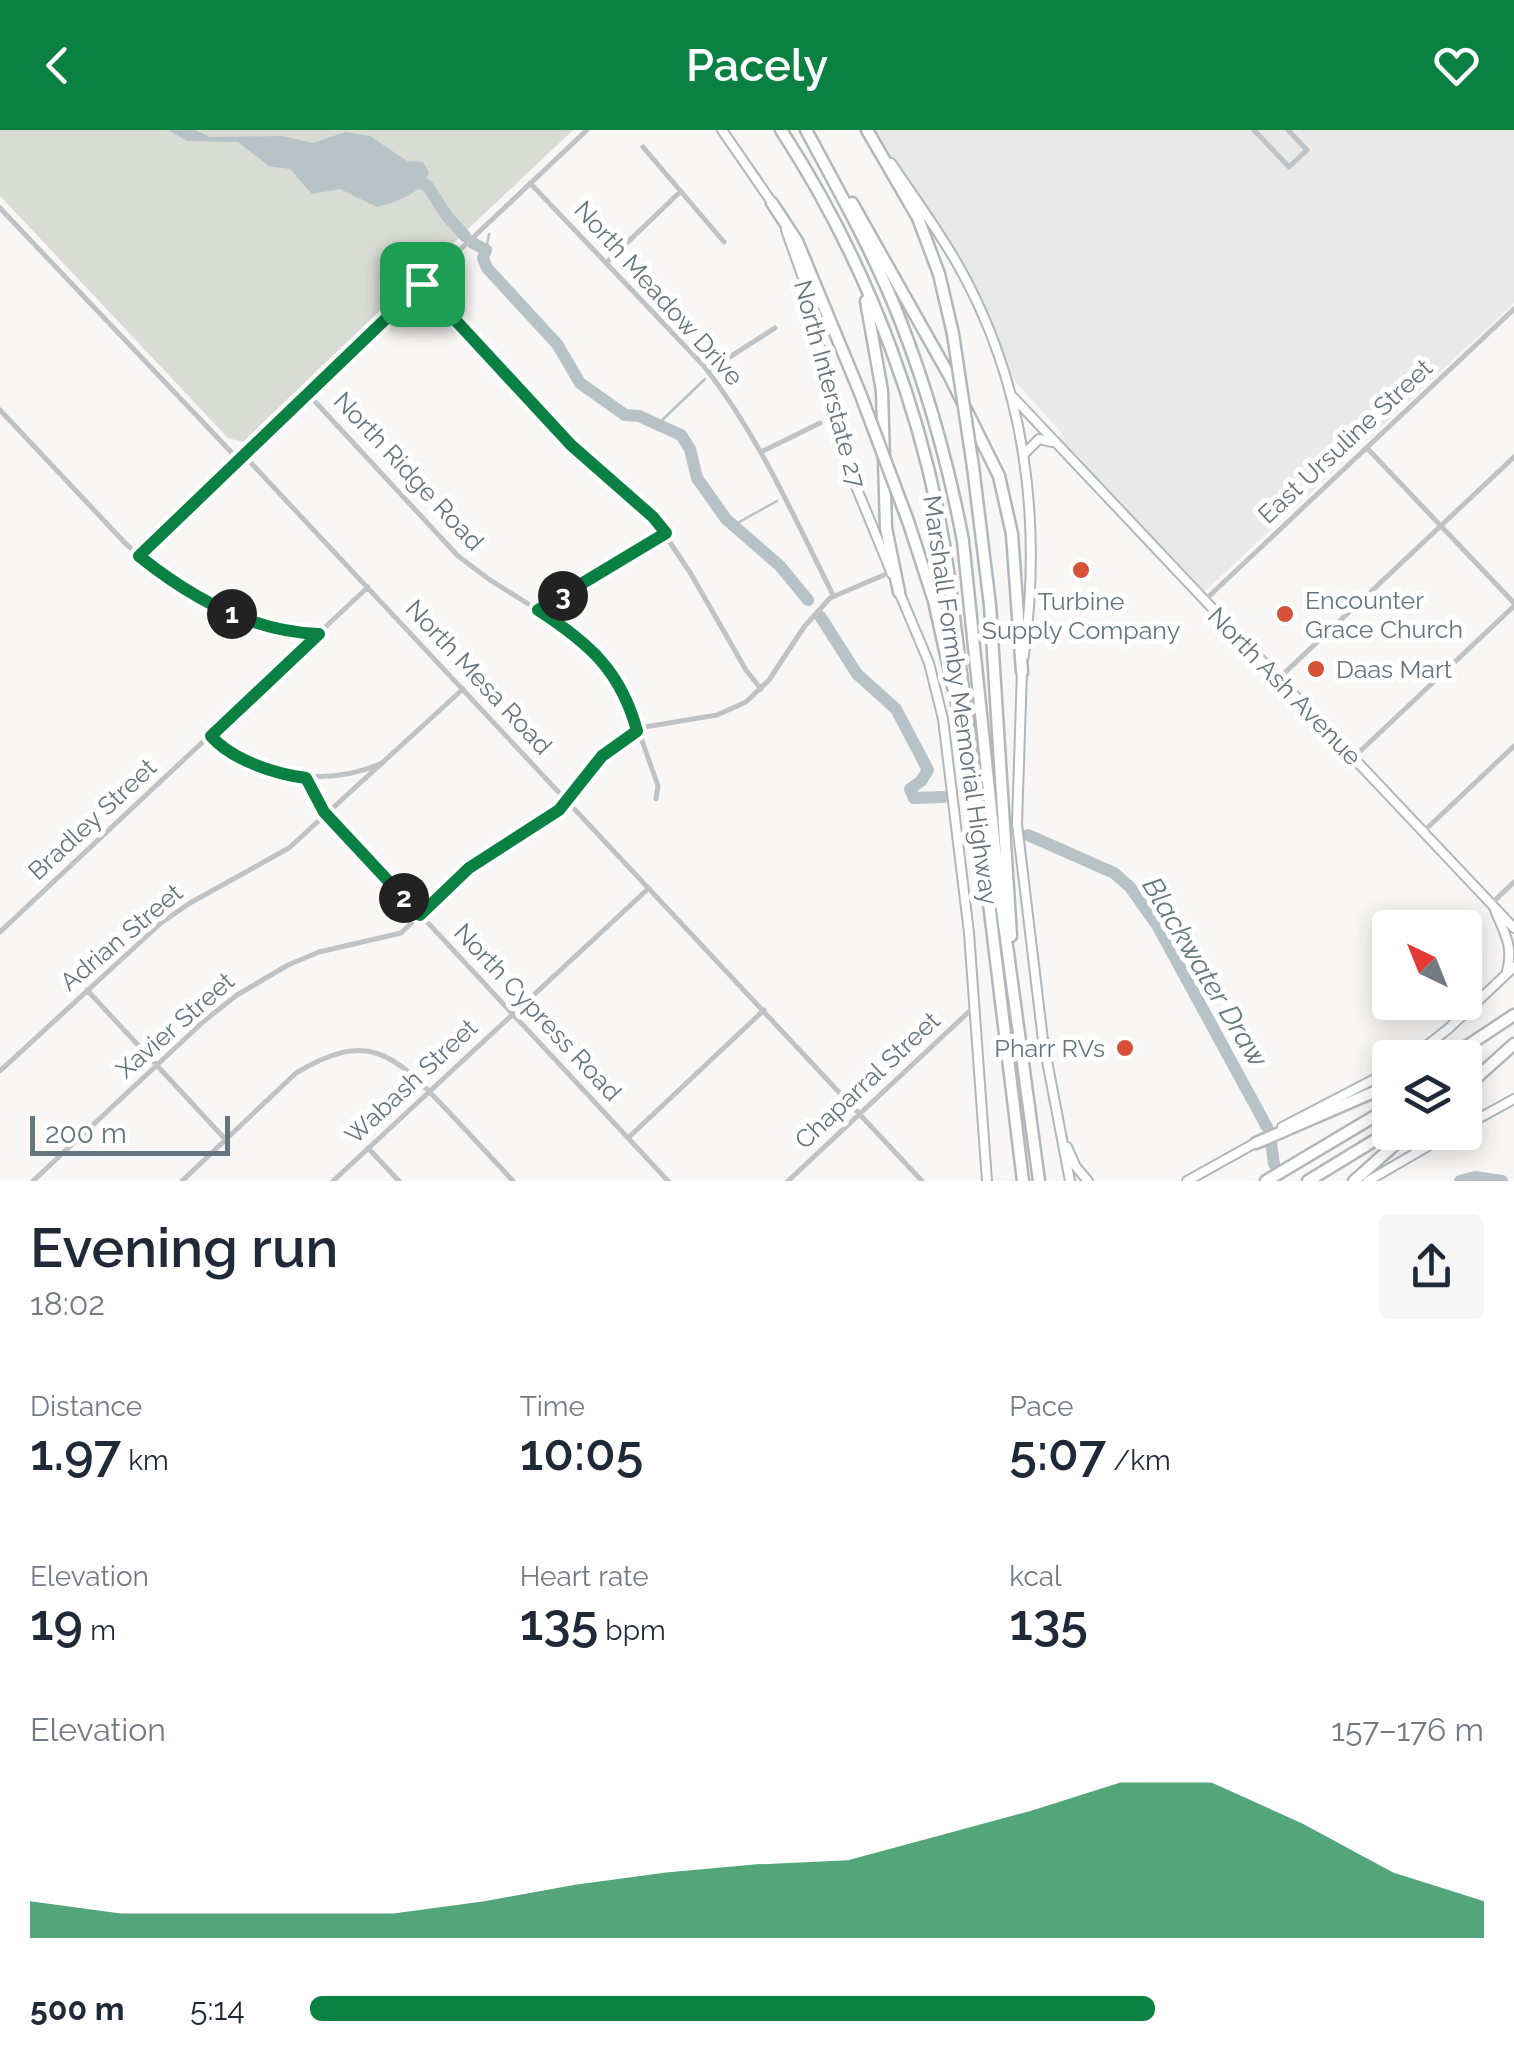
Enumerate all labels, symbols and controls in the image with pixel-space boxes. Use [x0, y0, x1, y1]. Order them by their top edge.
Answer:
icon: back [30, 38, 85, 93]
icon: heart [1429, 38, 1484, 93]
text: Pacely [686, 39, 828, 92]
street label: North Meadow Drive [568, 195, 750, 391]
pin [380, 242, 465, 327]
icon: arrive [395, 257, 450, 312]
street label: North Interstate 27 [788, 277, 872, 492]
street label: East Ursuline Street [1252, 352, 1439, 529]
street label: North Ridge Road [328, 386, 490, 556]
street label: Marshall Formby Memorial Highway [917, 493, 1005, 907]
marker: Turbine Supply Company [1070, 559, 1092, 581]
pin: 3 [538, 571, 588, 621]
text: 3 [555, 579, 571, 612]
place label: Encounter Grace Church [1305, 585, 1463, 644]
place label: Turbine Supply Company [982, 586, 1181, 645]
pin: 1 [207, 589, 257, 639]
street label: North Mesa Road [400, 593, 558, 761]
text: 1 [225, 597, 239, 630]
street label: North Ash Avenue [1202, 601, 1368, 771]
marker: Encounter Grace Church [1274, 603, 1296, 625]
place label: Daas Mart [1336, 654, 1453, 684]
marker: Daas Mart [1305, 658, 1327, 680]
street label: Bradley Street [22, 752, 163, 886]
water label: Blackwater Draw [1135, 871, 1275, 1074]
pin: 2 [379, 873, 429, 923]
street label: Adrian Street [54, 877, 189, 997]
text: 2 [396, 881, 412, 914]
north arrow [1372, 910, 1482, 1020]
map controls [1372, 910, 1482, 1150]
street label: North Cypress Road [448, 917, 628, 1107]
street label: Xavier Street [110, 965, 240, 1084]
street label: Chaparral Street [788, 1005, 946, 1155]
street label: Wabash Street [339, 1012, 484, 1150]
place label: Pharr RVs [994, 1033, 1105, 1063]
marker: Pharr RVs [1114, 1037, 1136, 1059]
button: layers [1372, 1040, 1482, 1150]
scale bar [30, 1111, 230, 1156]
text: 200 m [45, 1117, 127, 1150]
button: share [1379, 1214, 1484, 1319]
text: Evening run [30, 1215, 338, 1280]
text: 18:02 [30, 1285, 105, 1322]
text: Distance [30, 1390, 142, 1423]
text: Time [520, 1390, 585, 1423]
text: Pace [1009, 1390, 1074, 1423]
text: 1.97 [30, 1423, 121, 1482]
text: 10:05 [520, 1423, 643, 1482]
text: 5:07 [1009, 1423, 1106, 1482]
text: km [121, 1444, 169, 1477]
text: /km [1106, 1444, 1171, 1477]
text: Elevation [30, 1560, 149, 1593]
text: Heart rate [520, 1560, 649, 1593]
text: kcal [1009, 1560, 1062, 1593]
text: 19 [30, 1593, 83, 1652]
text: 135 [520, 1593, 598, 1652]
text: 135 [1009, 1593, 1088, 1652]
text: m [83, 1614, 116, 1647]
text: bpm [598, 1614, 666, 1647]
text: Elevation [30, 1711, 166, 1748]
text: 157–176 m [1331, 1711, 1484, 1748]
text: 500 m [30, 1990, 125, 2027]
text: 5:14 [190, 1990, 245, 2027]

